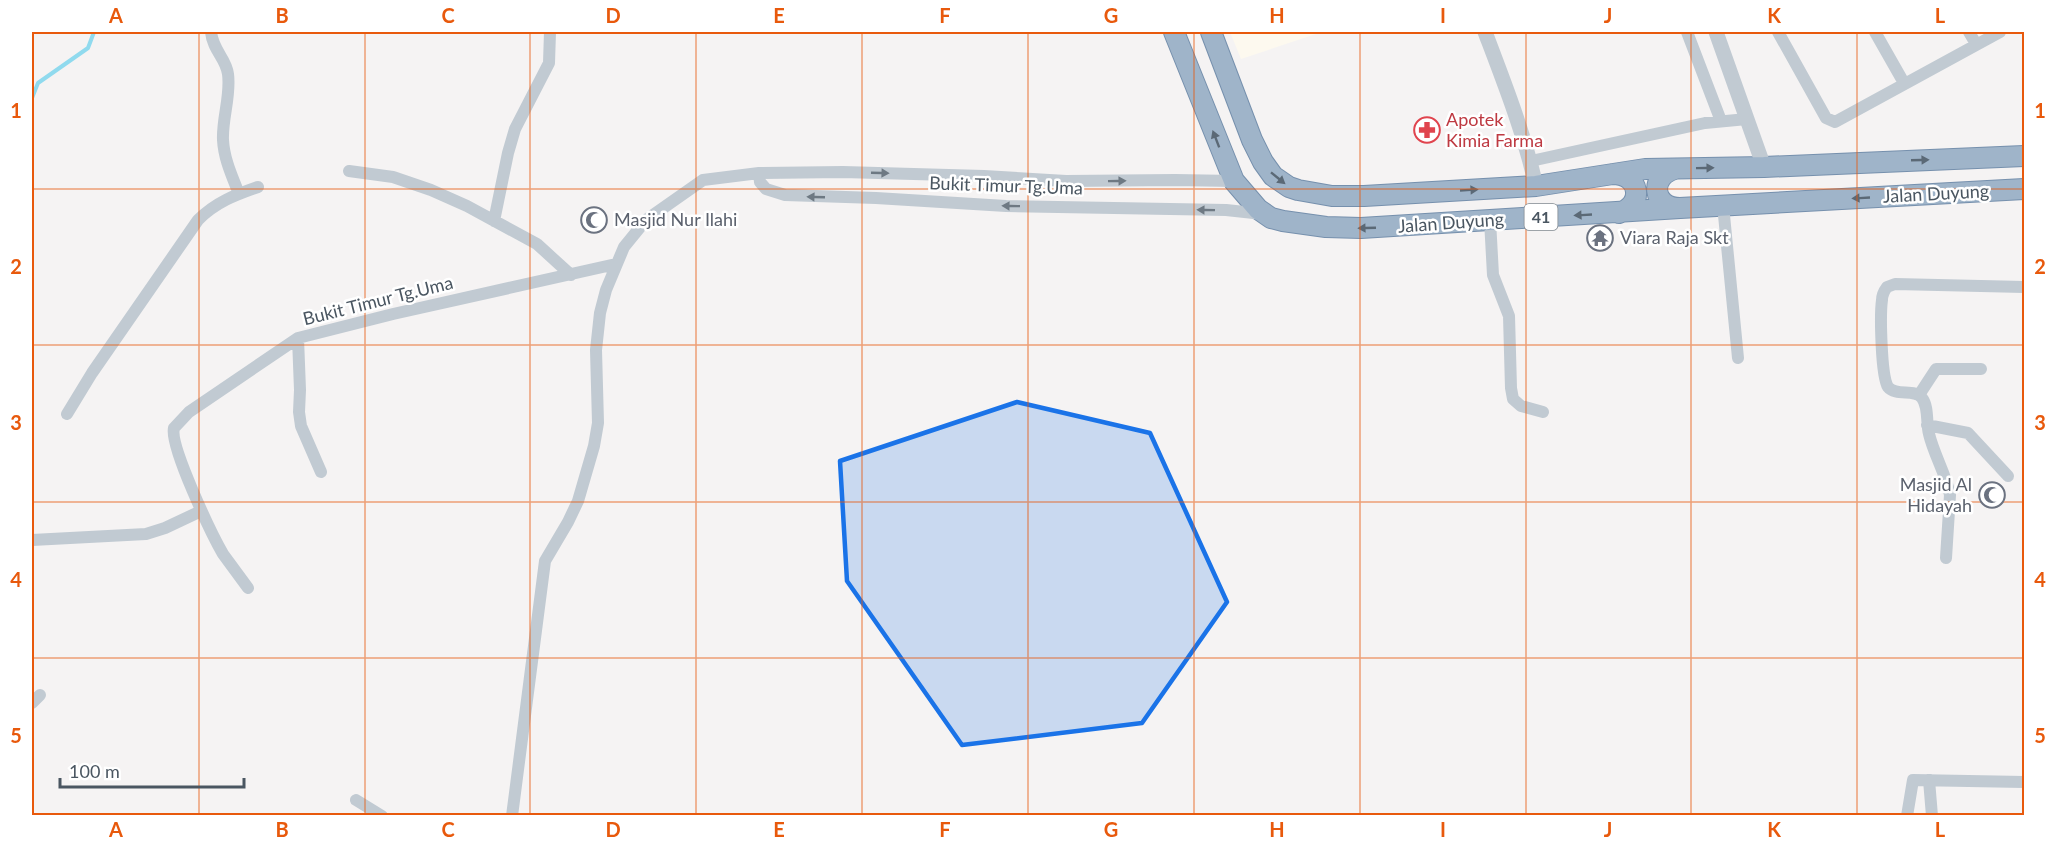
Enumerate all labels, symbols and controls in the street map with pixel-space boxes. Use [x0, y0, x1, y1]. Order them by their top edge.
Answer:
text: A [108, 3, 123, 27]
text: B [275, 3, 289, 27]
text: C [441, 3, 455, 27]
text: D [605, 3, 621, 27]
text: E [773, 3, 785, 27]
text: F [939, 3, 951, 27]
text: G [1104, 3, 1118, 27]
text: H [1269, 3, 1285, 27]
text: I [1440, 3, 1446, 27]
text: J [1604, 3, 1612, 27]
text: K [1767, 3, 1781, 27]
text: L [1935, 3, 1946, 27]
text: 1 [10, 98, 22, 122]
text: 1 [2034, 98, 2046, 122]
place label: Apotek Kimia Farma [1446, 108, 1543, 151]
pharmacy icon: Apotek Kimia Farma [1412, 115, 1442, 145]
one-way arrow [1211, 130, 1221, 148]
one-way arrow [1911, 156, 1930, 165]
one-way arrow [1695, 163, 1714, 173]
one-way arrow [871, 169, 890, 178]
street label: Bukit Timur Tg.Uma [929, 171, 1083, 199]
one-way arrow [1271, 172, 1286, 184]
one-way arrow [1108, 176, 1127, 185]
street label: Jalan Duyung [1882, 179, 1990, 207]
one-way arrow [1460, 185, 1479, 195]
one-way arrow [807, 192, 826, 201]
one-way arrow [1852, 193, 1871, 202]
one-way arrow [1002, 202, 1021, 211]
road number: 41 [1524, 204, 1558, 230]
mosque icon: Masjid Nur Ilahi [579, 205, 609, 235]
one-way arrow [1197, 205, 1216, 215]
street label: Jalan Duyung [1397, 207, 1505, 237]
place label: Masjid Nur Ilahi [614, 208, 737, 230]
one-way arrow [1573, 210, 1592, 219]
one-way arrow [1358, 223, 1377, 232]
temple icon: Viara Raja Skt [1585, 223, 1615, 253]
place label: Viara Raja Skt [1620, 226, 1729, 248]
text: 2 [10, 254, 22, 278]
text: 2 [2034, 254, 2046, 278]
street label: Bukit Timur Tg.Uma [300, 271, 455, 329]
text: 3 [10, 410, 22, 434]
text: 3 [2034, 410, 2046, 434]
place label: Masjid Al Hidayah [1900, 473, 1972, 516]
mosque icon: Masjid Al Hidayah [1977, 480, 2007, 510]
text: 4 [10, 567, 22, 591]
text: 4 [2034, 567, 2046, 591]
text: 5 [10, 723, 22, 747]
text: 5 [2034, 723, 2046, 747]
scale bar [60, 751, 244, 789]
text: 100 m [69, 760, 120, 782]
text: A [108, 817, 123, 841]
text: B [275, 817, 289, 841]
text: C [441, 817, 455, 841]
text: D [605, 817, 621, 841]
text: E [773, 817, 785, 841]
text: F [939, 817, 951, 841]
text: G [1104, 817, 1118, 841]
text: H [1269, 817, 1285, 841]
text: I [1440, 817, 1446, 841]
text: J [1604, 817, 1612, 841]
text: K [1767, 817, 1781, 841]
text: L [1935, 817, 1946, 841]

